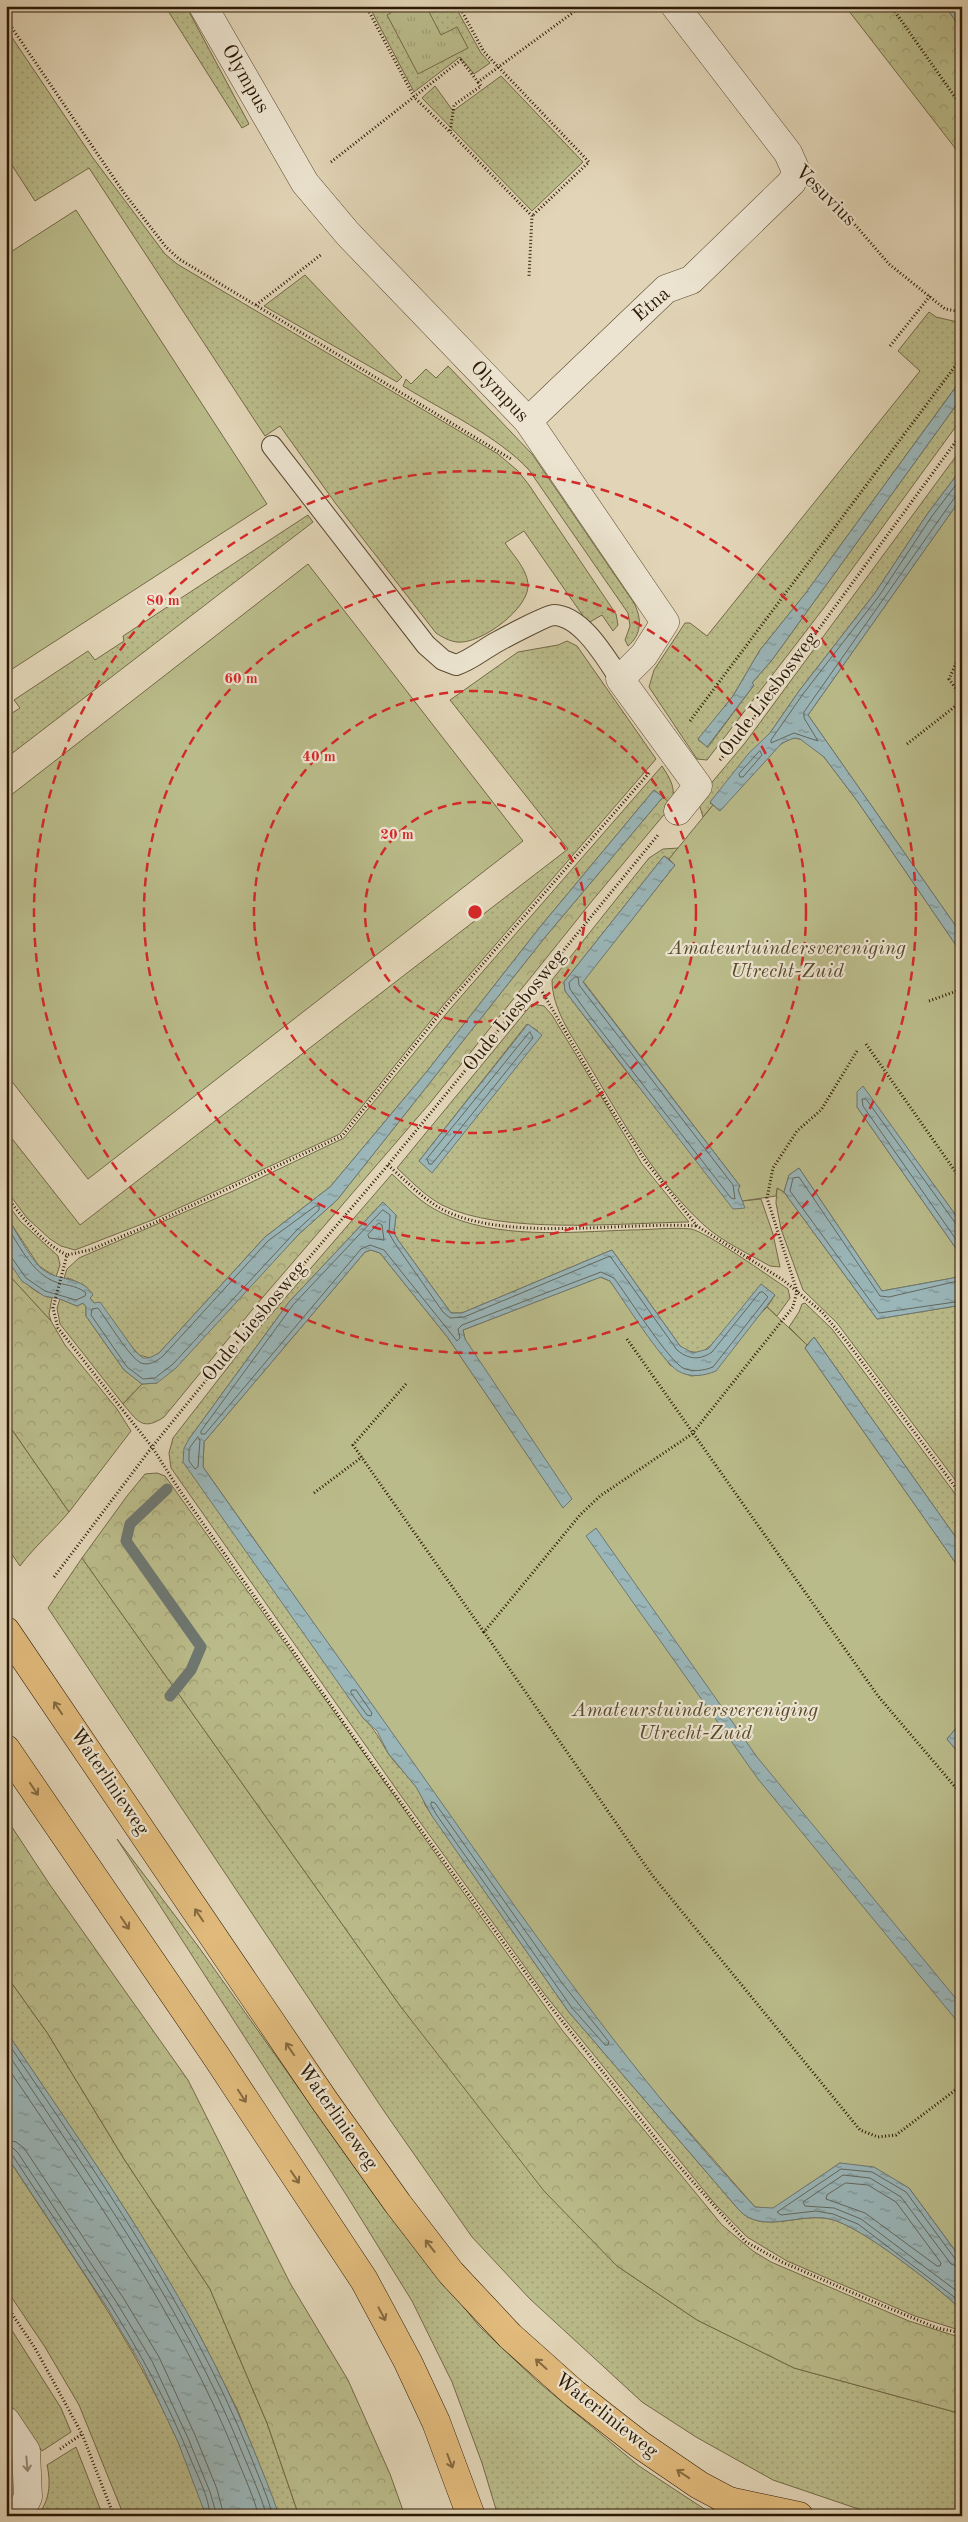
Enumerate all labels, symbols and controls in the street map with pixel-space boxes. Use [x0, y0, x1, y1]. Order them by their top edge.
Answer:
street label: Olympus [217, 41, 273, 117]
street label: Vesuvius [791, 162, 859, 230]
street label: Etna [630, 284, 674, 326]
street label: Olympus [466, 358, 532, 426]
text: 80 m [146, 594, 180, 609]
street label: Oude Liesbosweg [716, 629, 822, 761]
text: 60 m [224, 672, 258, 687]
text: 40 m [302, 750, 336, 765]
text: 20 m [380, 828, 414, 843]
centre of rings [466, 903, 484, 921]
park label: Amateurtuindersvereniging Utrecht-Zuid [667, 939, 906, 982]
street label: Oude Liesbosweg [460, 946, 570, 1076]
street label: Oude Liesbosweg [199, 1258, 311, 1386]
one-way arrow [53, 1701, 63, 1715]
park label: Amateurstuindersvereniging Utrecht-Zuid [571, 1701, 818, 1744]
street label: Waterlinieweg [66, 1725, 152, 1839]
one-way arrow [29, 1782, 39, 1796]
one-way arrow [194, 1908, 204, 1922]
one-way arrow [120, 1916, 130, 1930]
one-way arrow [285, 2042, 295, 2056]
street label: Waterlinieweg [293, 2060, 381, 2174]
one-way arrow [237, 2089, 247, 2103]
one-way arrow [290, 2169, 300, 2183]
one-way arrow [424, 2240, 435, 2253]
one-way arrow [378, 2306, 388, 2320]
one-way arrow [535, 2359, 548, 2370]
street label: Waterlinieweg [551, 2370, 661, 2462]
one-way arrow [446, 2453, 455, 2468]
one-way arrow [22, 2456, 31, 2472]
one-way arrow [676, 2469, 690, 2479]

